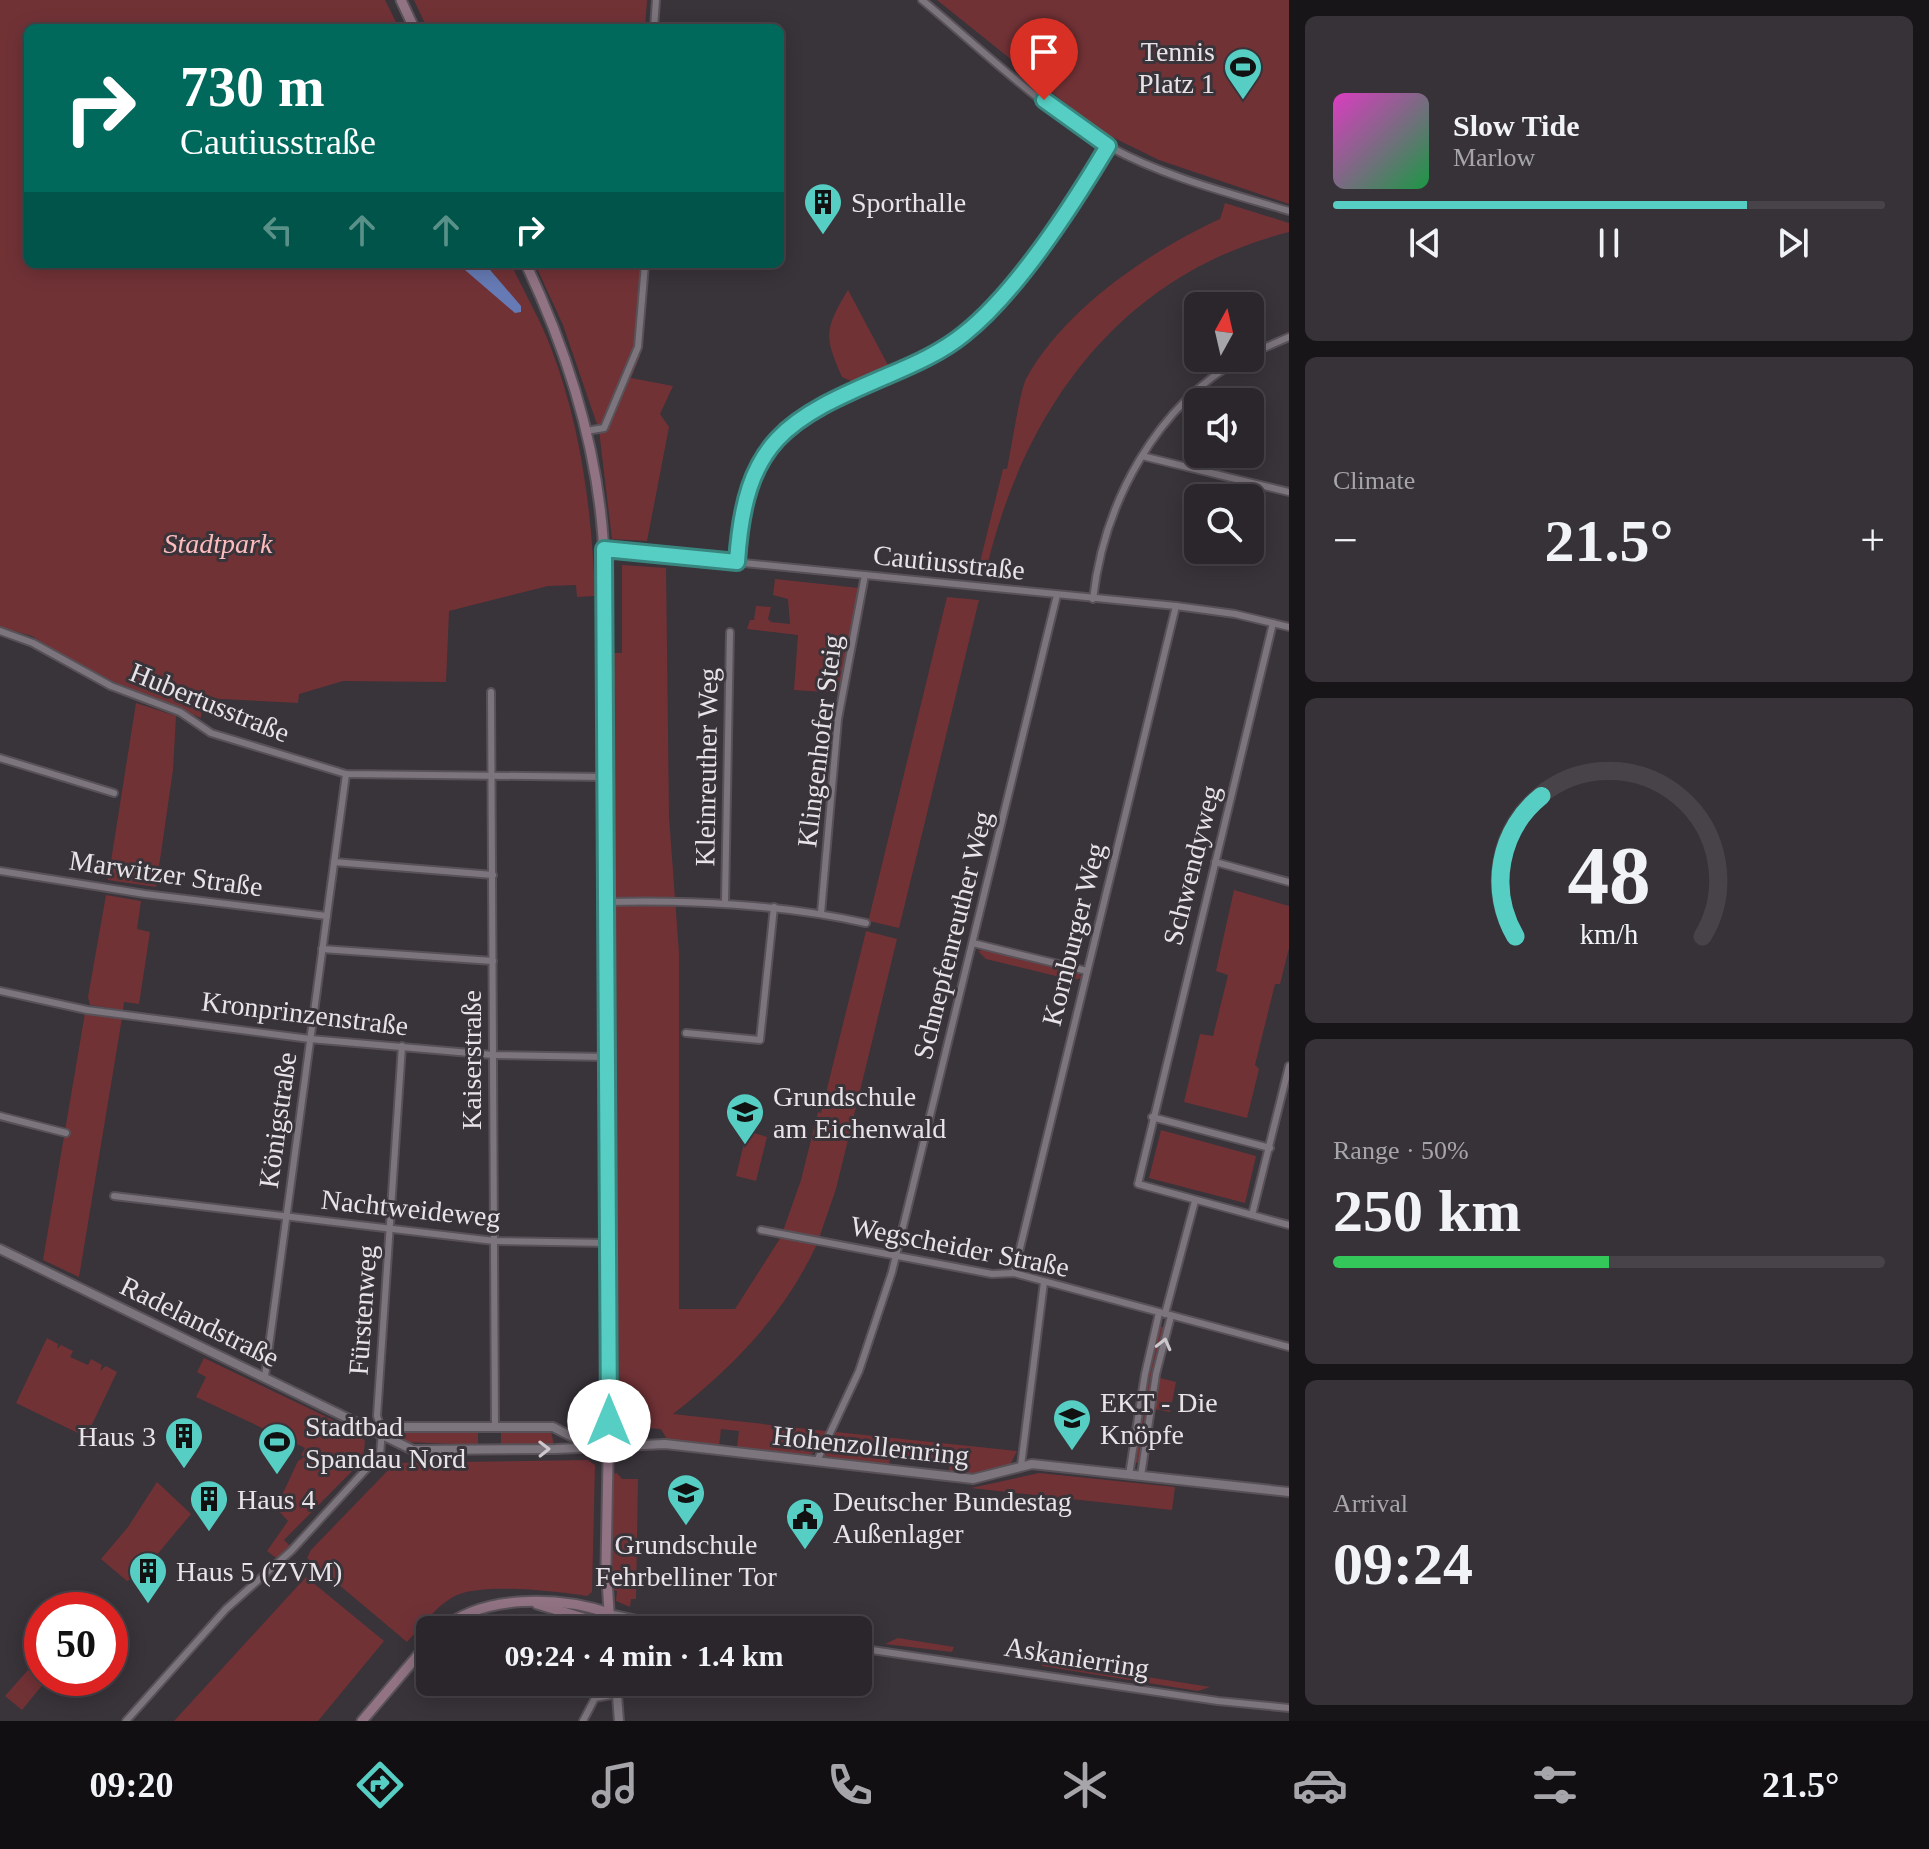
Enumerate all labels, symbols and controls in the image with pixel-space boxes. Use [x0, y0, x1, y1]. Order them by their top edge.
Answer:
pin [1010, 18, 1078, 100]
icon: arrive [1022, 30, 1066, 74]
place label: Tennis Platz 1 [1138, 36, 1215, 99]
sports icon: Tennis Platz 1 [1222, 46, 1264, 101]
icon: right [48, 56, 152, 160]
text: 730 m [180, 56, 325, 118]
text: Slow Tide [1453, 109, 1579, 142]
text: Cautiusstraße [180, 122, 376, 162]
text: Marlow [1453, 143, 1535, 172]
building icon: Sporthalle [802, 181, 844, 236]
place label: Sporthalle [851, 187, 966, 218]
icon: left [256, 208, 300, 252]
icon: ahead [340, 208, 384, 252]
icon: ahead [424, 208, 468, 252]
icon: right [508, 208, 552, 252]
icon: previous [1403, 221, 1447, 265]
icon: pause [1587, 221, 1631, 265]
icon: next [1771, 221, 1815, 265]
north arrow [1184, 292, 1264, 372]
map controls [1184, 292, 1264, 564]
button: sound [1184, 388, 1264, 468]
text: Climate [1333, 466, 1415, 495]
button: search [1184, 484, 1264, 564]
text: 21.5° [1545, 508, 1674, 574]
text: − [1333, 516, 1358, 565]
text: + [1860, 516, 1885, 565]
park label: Stadtpark [164, 528, 273, 559]
street label: Cautiusstraße [872, 539, 1026, 586]
street label: Klingenhofer Steig [791, 633, 848, 849]
street label: Hubertusstraße [125, 656, 294, 749]
street label: Kleinreuther Weg [689, 667, 724, 867]
street label: Schwendyweg [1157, 782, 1226, 948]
street label: Schnepfenreuther Weg [907, 808, 998, 1062]
text: 48 [1567, 828, 1651, 920]
street label: Kornburger Weg [1036, 840, 1111, 1029]
street label: Marwitzer Straße [67, 845, 265, 902]
text: km/h [1580, 919, 1638, 950]
street label: Kronprinzenstraße [200, 985, 410, 1042]
street label: Kaiserstraße [456, 990, 487, 1130]
street label: Königstraße [253, 1050, 302, 1190]
place label: Grundschule am Eichenwald [773, 1081, 946, 1144]
school or university icon: Grundschule am Eichenwald [724, 1091, 766, 1146]
text: Range · 50% [1333, 1136, 1469, 1165]
text: 250 km [1333, 1178, 1521, 1244]
street label: Nachtweideweg [320, 1184, 502, 1233]
street label: Wegscheider Straße [848, 1210, 1072, 1283]
street label: Fürstenweg [342, 1244, 383, 1376]
street label: Radelandstraße [115, 1270, 284, 1373]
one-way arrow [1154, 1338, 1171, 1351]
position arrow [567, 1379, 651, 1463]
place label: EKT - Die Knöpfe [1100, 1387, 1218, 1450]
school or university icon: EKT - Die Knöpfe [1051, 1397, 1093, 1452]
place label: Stadtbad Spandau Nord [305, 1411, 466, 1474]
building icon: Haus 3 [163, 1415, 205, 1470]
street label: Hohenzollernring [771, 1420, 971, 1471]
place label: Haus 3 [77, 1421, 156, 1452]
sports icon: Stadtbad Spandau Nord [256, 1421, 298, 1476]
one-way arrow [538, 1441, 551, 1458]
school or university icon: Grundschule Fehrbelliner Tor [665, 1472, 707, 1527]
building icon: Haus 4 [188, 1478, 230, 1533]
place label: Haus 4 [237, 1484, 316, 1515]
place label: Deutscher Bundestag Außenlager [833, 1486, 1072, 1549]
text: Arrival [1333, 1489, 1408, 1518]
public building icon: Deutscher Bundestag Außenlager [784, 1496, 826, 1551]
place label: Grundschule Fehrbelliner Tor [595, 1529, 778, 1592]
text: 09:24 [1333, 1531, 1473, 1597]
building icon: Haus 5 (ZVM) [127, 1550, 169, 1605]
place label: Haus 5 (ZVM) [176, 1556, 342, 1587]
speed limit sign: 50 [24, 1592, 128, 1696]
street label: Askanierring [1002, 1631, 1152, 1684]
text: 09:24 · 4 min · 1.4 km [504, 1639, 784, 1672]
icon: directions [352, 1757, 408, 1813]
icon: music [587, 1757, 643, 1813]
icon: phone [822, 1757, 878, 1813]
icon: climate [1057, 1757, 1113, 1813]
icon: car [1292, 1757, 1348, 1813]
icon: filters [1527, 1757, 1583, 1813]
text: 09:20 [89, 1765, 173, 1805]
text: 21.5° [1762, 1765, 1839, 1805]

